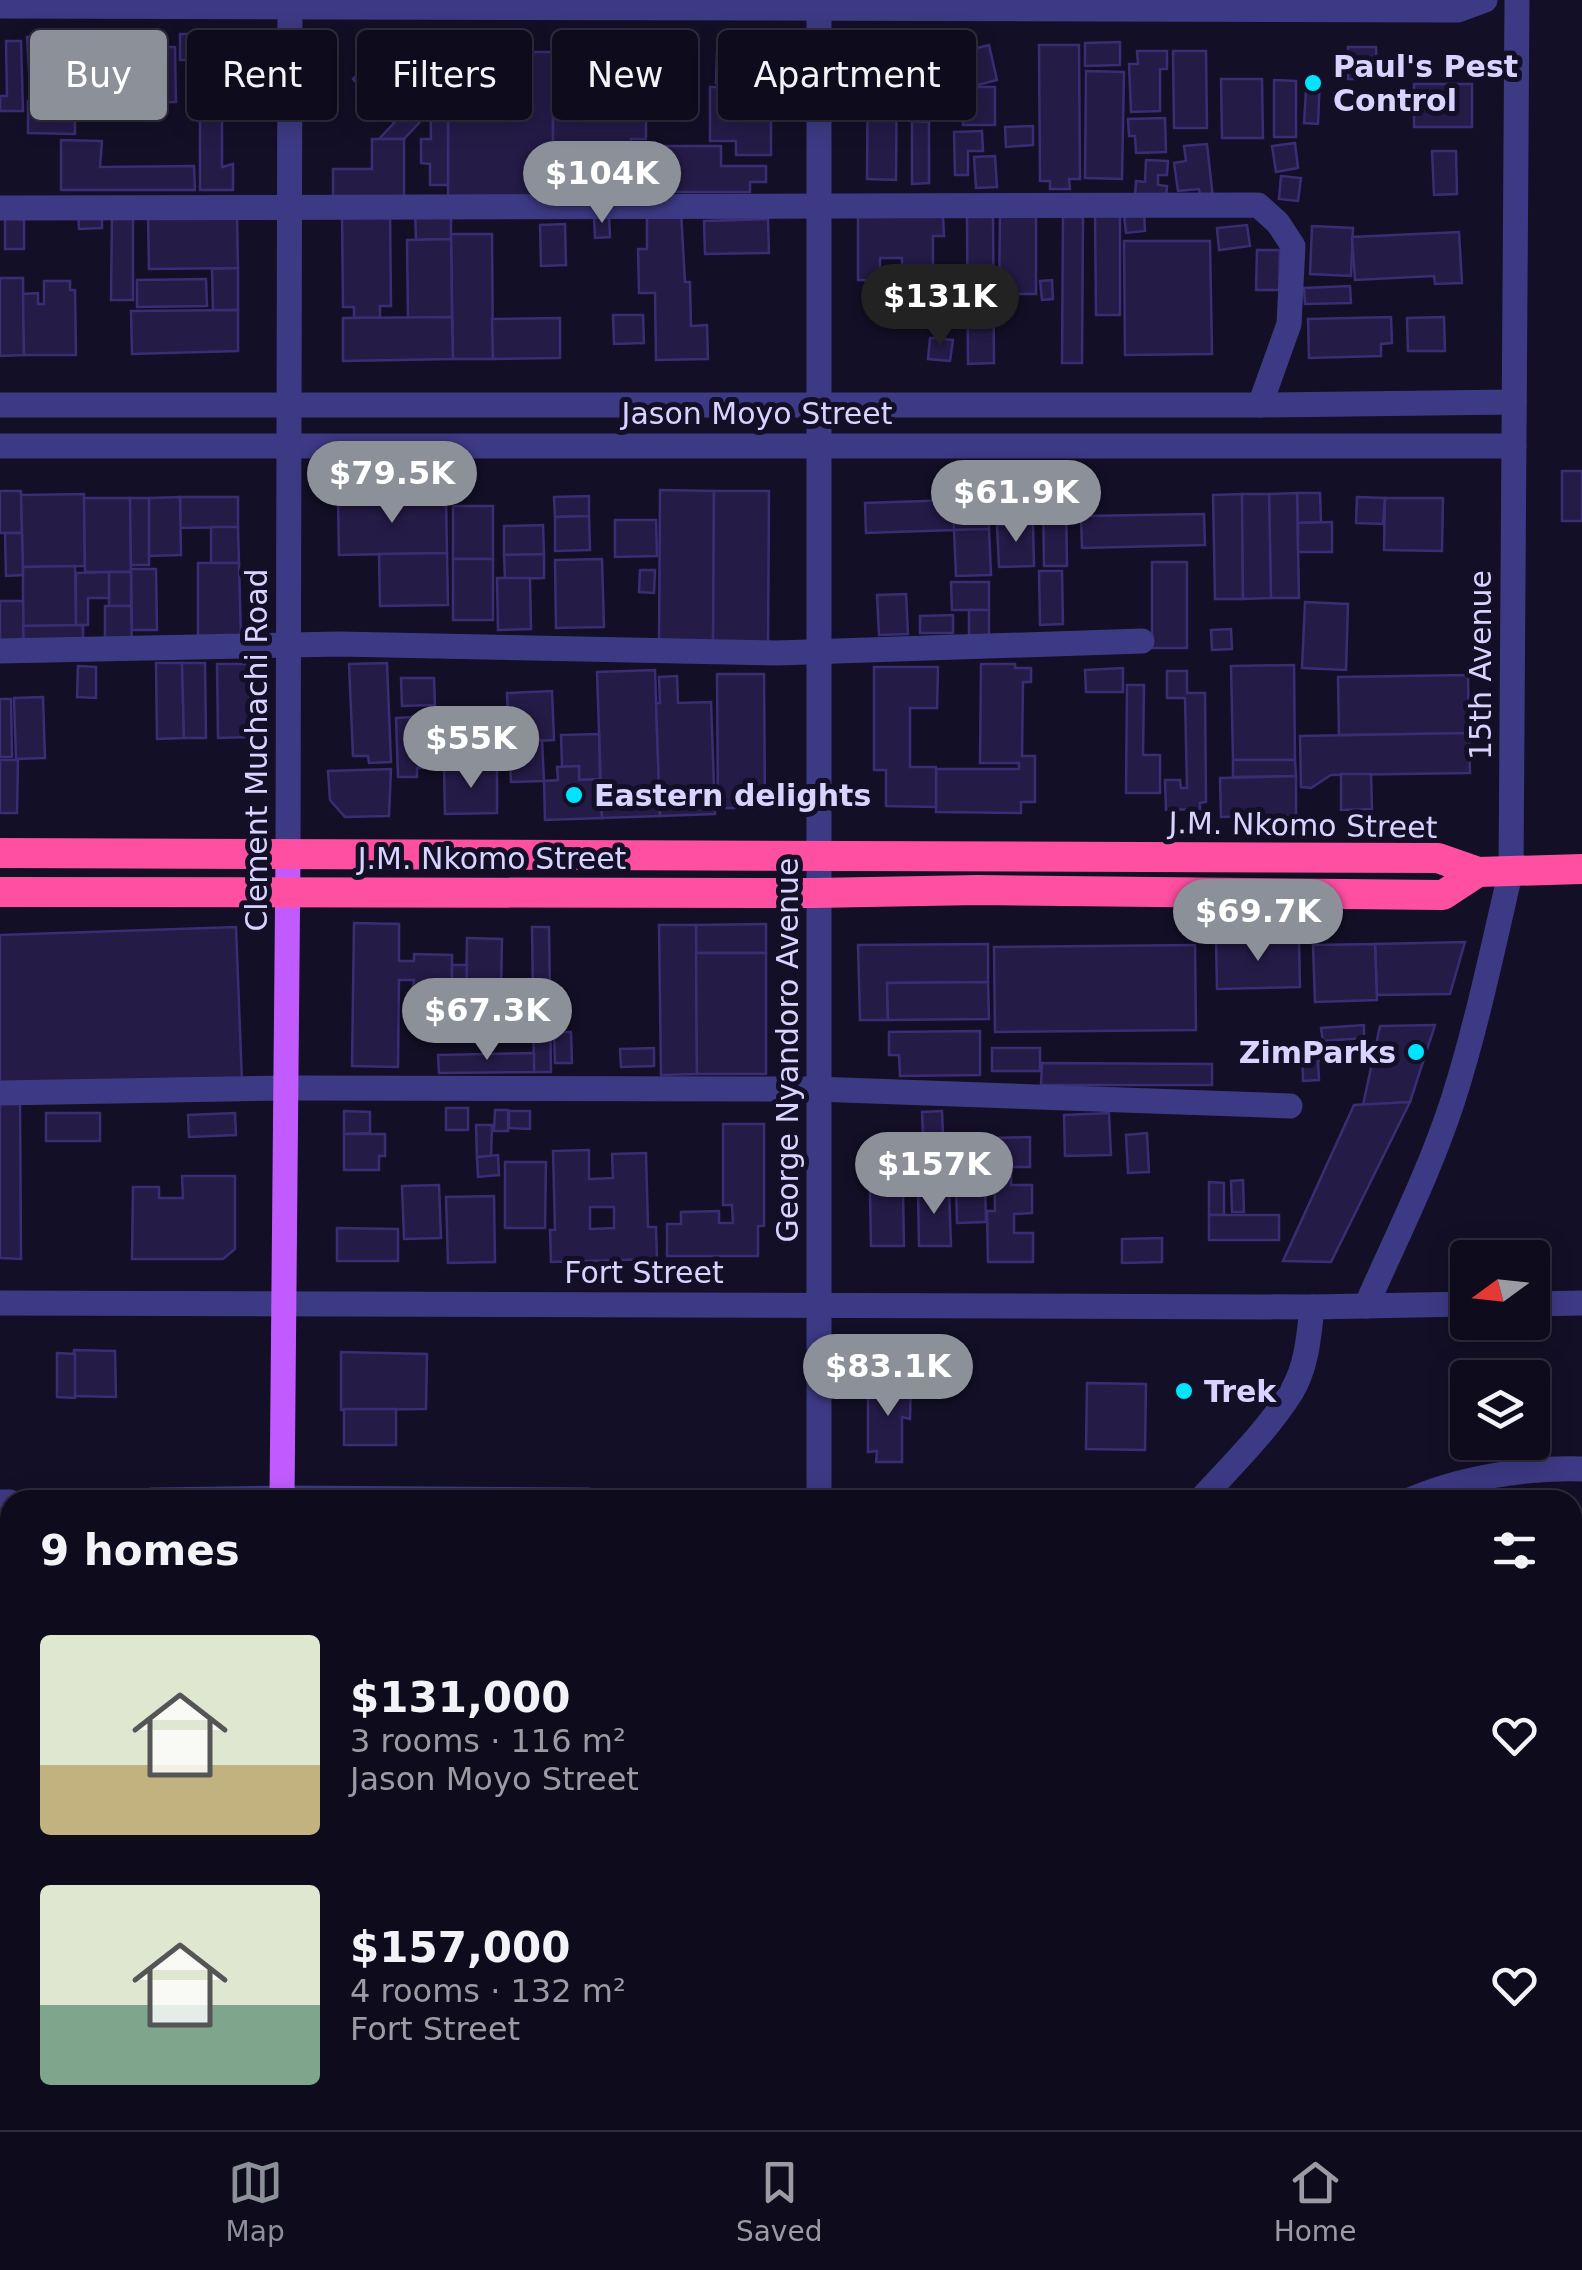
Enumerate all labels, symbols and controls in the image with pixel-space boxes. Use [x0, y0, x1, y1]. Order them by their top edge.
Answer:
chip: Buy [30, 30, 167, 120]
chip: Rent [187, 30, 337, 120]
chip: Filters [357, 30, 532, 120]
chip: New [552, 30, 698, 120]
chip: Apartment [718, 30, 976, 120]
place label: Paul's Pest Control [1333, 49, 1518, 118]
marker: Paul's Pest Control [1302, 72, 1324, 94]
pin: $104K [532, 141, 672, 226]
text: $104K [545, 154, 659, 192]
pin: $131K [870, 264, 1010, 349]
text: $131K [883, 277, 997, 315]
street label: Jason Moyo Street [620, 396, 893, 431]
pin: $79.5K [311, 441, 473, 526]
text: $79.5K [329, 454, 455, 492]
pin: $61.9K [935, 460, 1097, 545]
text: $61.9K [953, 473, 1079, 511]
street label: Clement Muchachi Road [239, 568, 274, 932]
street label: 15th Avenue [1463, 570, 1498, 760]
pin: $55K [412, 706, 530, 791]
text: $55K [425, 719, 517, 757]
place label: Eastern delights [594, 778, 871, 813]
marker: Eastern delights [563, 784, 585, 806]
street label: J.M. Nkomo Street [1166, 805, 1438, 845]
street label: J.M. Nkomo Street [356, 841, 627, 876]
street label: George Nyandoro Avenue [770, 858, 805, 1242]
pin: $69.7K [1177, 879, 1339, 964]
text: $69.7K [1195, 892, 1321, 930]
pin: $67.3K [406, 978, 568, 1063]
text: $67.3K [424, 991, 550, 1029]
place label: ZimParks [1239, 1035, 1396, 1070]
marker: ZimParks [1405, 1041, 1427, 1063]
pin: $157K [864, 1132, 1004, 1217]
text: $157K [877, 1145, 991, 1183]
north arrow [1450, 1240, 1550, 1340]
map controls [1450, 1240, 1550, 1460]
street label: Fort Street [564, 1255, 724, 1290]
pin: $83.1K [807, 1334, 969, 1419]
text: $83.1K [825, 1347, 951, 1385]
button: layers [1450, 1360, 1550, 1460]
place label: Trek [1204, 1374, 1277, 1409]
marker: Trek [1173, 1380, 1195, 1402]
icon: filters [1487, 1523, 1542, 1578]
text: 9 homes [40, 1526, 240, 1575]
text: $131,000 [350, 1673, 571, 1722]
icon: home [120, 1675, 240, 1795]
icon: heart [1487, 1708, 1542, 1763]
text: 3 rooms · 116 m² [350, 1722, 626, 1760]
text: Jason Moyo Street [350, 1760, 639, 1798]
text: $157,000 [350, 1923, 571, 1972]
icon: home [120, 1925, 240, 2045]
icon: heart [1487, 1958, 1542, 2013]
text: 4 rooms · 132 m² [350, 1972, 626, 2010]
text: Fort Street [350, 2010, 520, 2048]
tab: Map [226, 2155, 285, 2248]
tab: Saved [736, 2155, 822, 2248]
tab: Home [1274, 2155, 1356, 2248]

